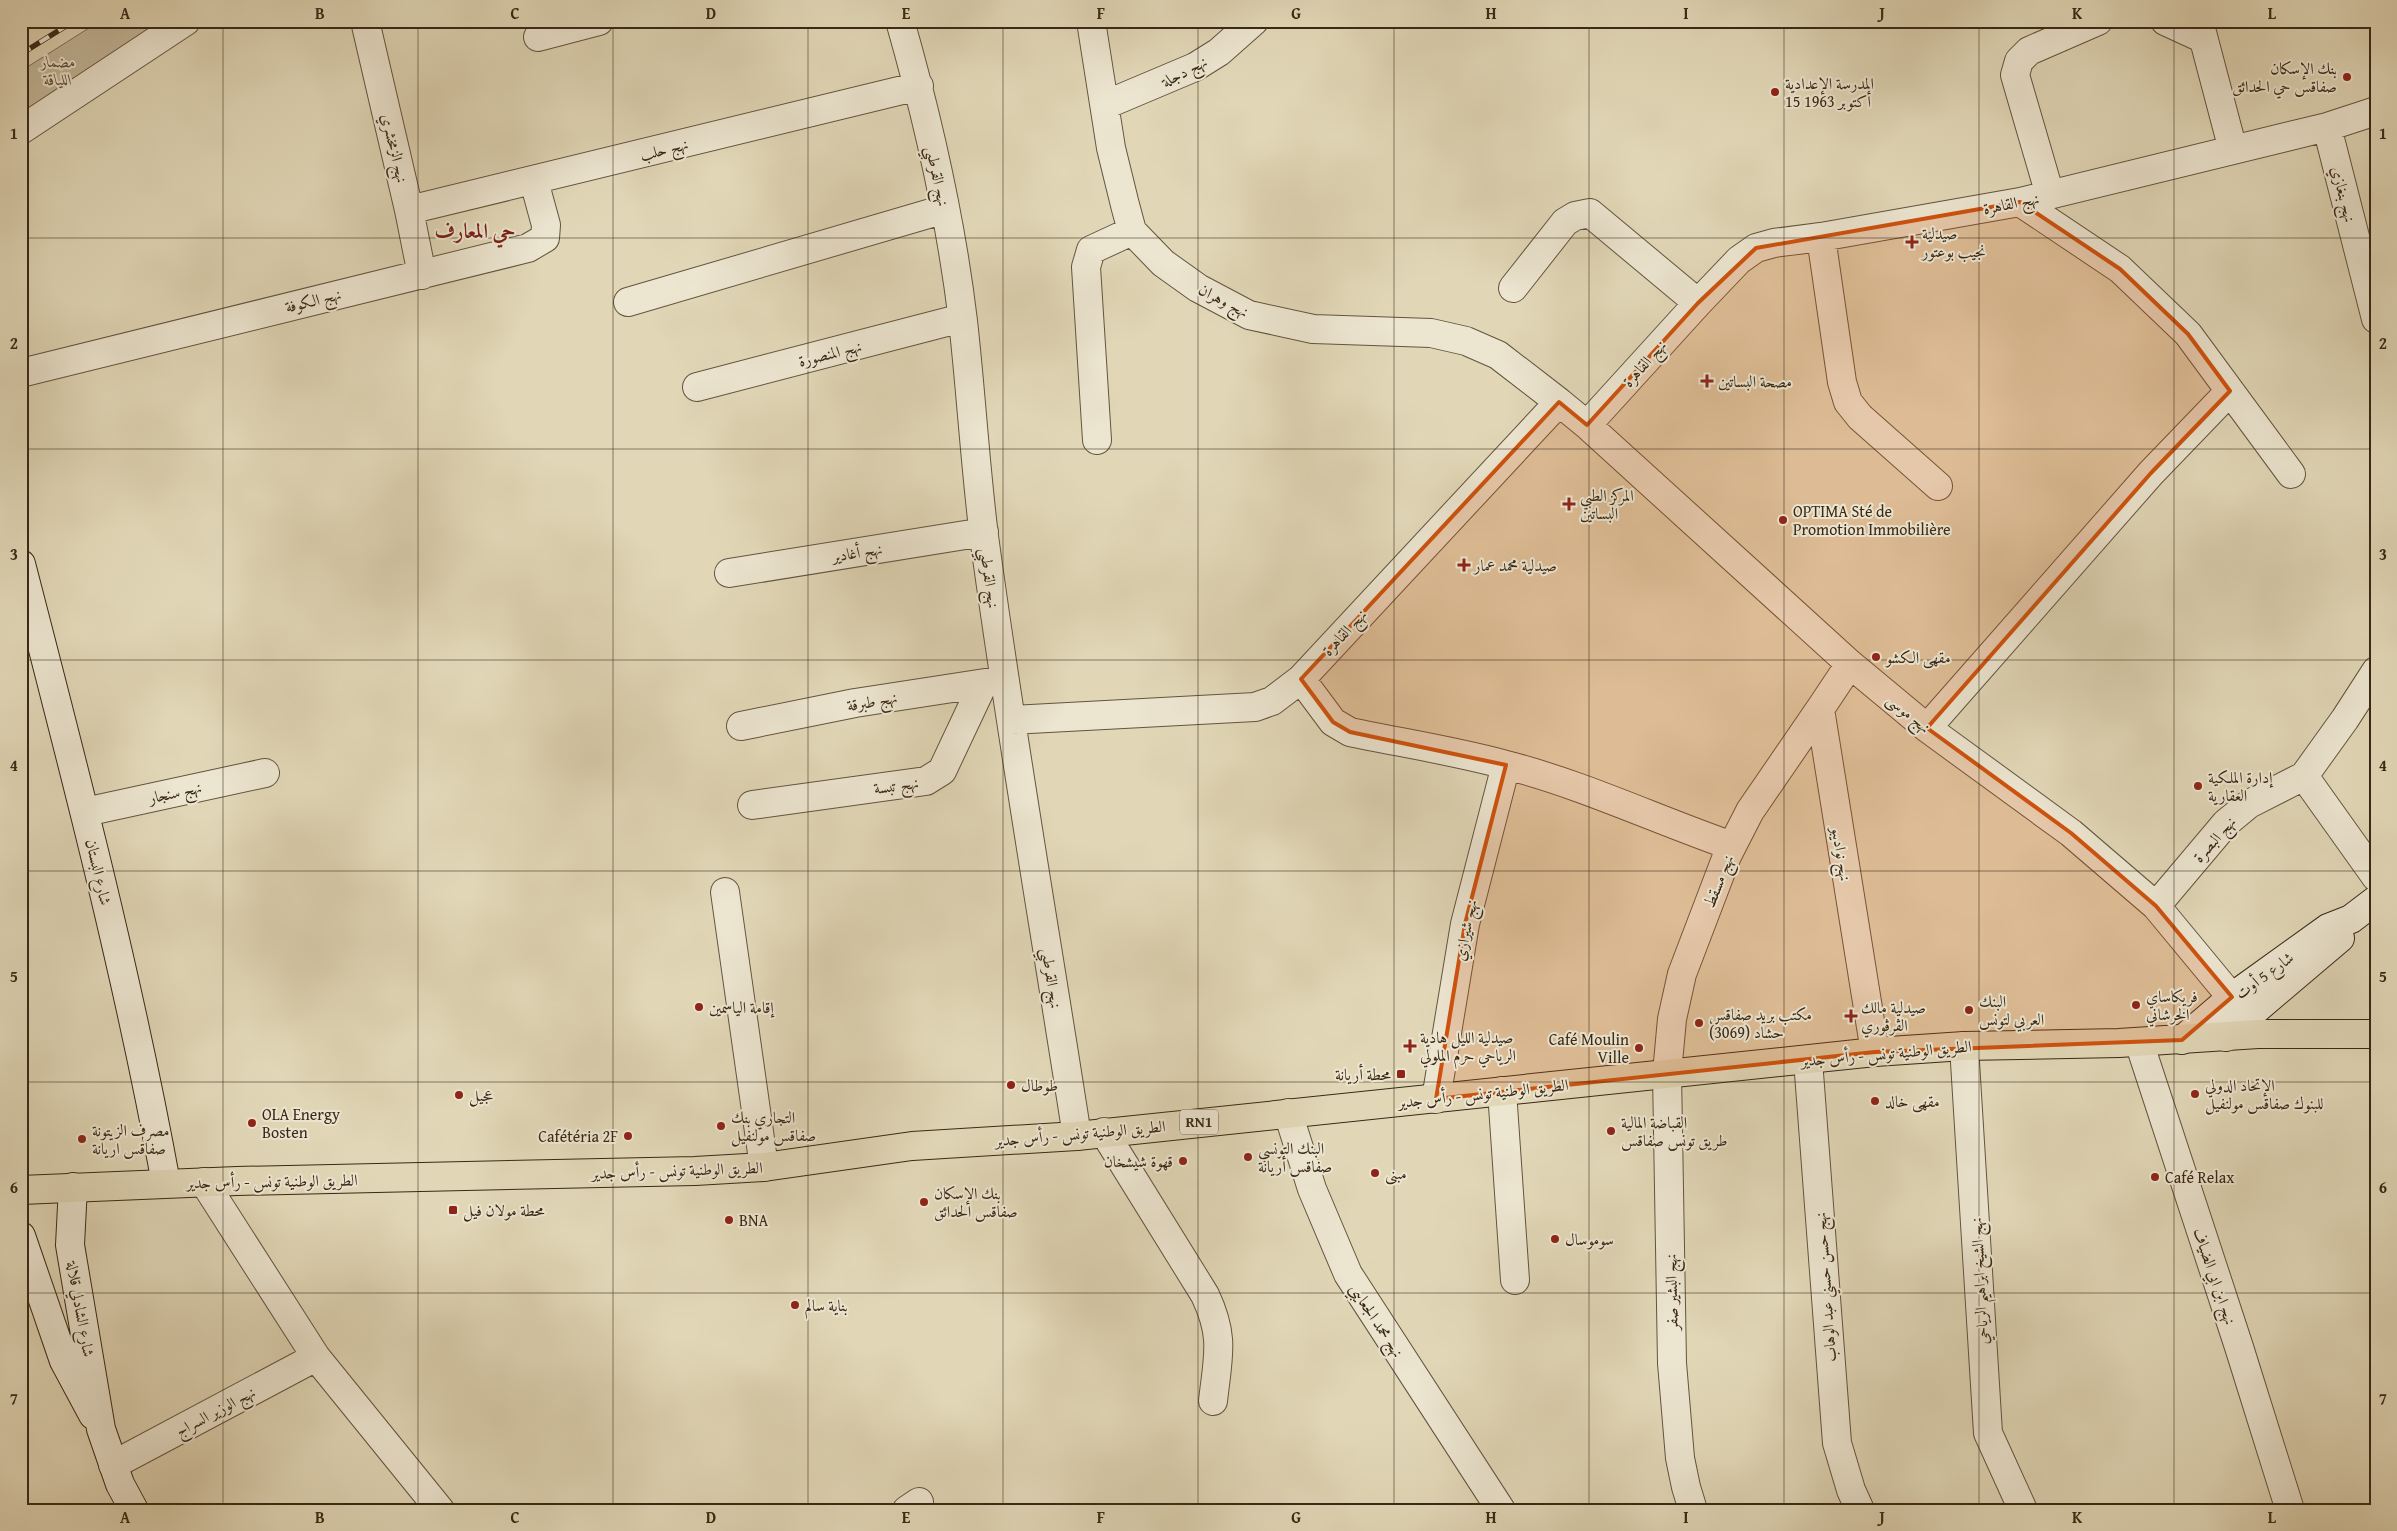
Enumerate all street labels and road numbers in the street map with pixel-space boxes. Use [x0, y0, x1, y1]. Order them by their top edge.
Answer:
street label: نهج دجلة [1156, 49, 1212, 96]
street label: نهج الزمخشري [372, 111, 415, 186]
street label: نهج حلب [637, 131, 692, 170]
street label: نهج القرطبي [916, 144, 956, 209]
street label: نهج بنغازي [2323, 163, 2363, 225]
street label: نهج القاهرة [1981, 186, 2042, 223]
street label: نهج وهران [1193, 277, 1253, 326]
street label: نهج الكوفة [282, 281, 344, 321]
street label: نهج المنصورة [796, 334, 865, 375]
street label: نهج القاهرة [1616, 334, 1674, 394]
street label: نهج أغادير [828, 536, 884, 571]
street label: نهج القرطبي [970, 546, 1006, 610]
street label: نهج القاهرة [1316, 603, 1374, 663]
street label: نهج طبرقة [845, 685, 900, 720]
street label: نهج موسى [1880, 687, 1936, 741]
street label: نهج تبسة [872, 770, 921, 803]
street label: نهج سنجار [144, 775, 204, 813]
street label: نهج البصرة [2187, 810, 2244, 870]
street label: نهج نواديبو [1823, 823, 1858, 883]
street label: شارع البستان [78, 837, 118, 908]
street label: نهج مسقط [1696, 851, 1742, 912]
street label: نهج شيرازي [1447, 897, 1486, 964]
street label: شارع 5 أوت [2230, 945, 2300, 1006]
street label: نهج القرطبي [1031, 946, 1069, 1011]
street label: الطريق الوطنية تونس - رأس جدير [1798, 1034, 1972, 1073]
street label: الطريق الوطنية تونس - رأس جدير [1395, 1072, 1569, 1114]
road number: RN1 [1180, 1110, 1218, 1134]
street label: الطريق الوطنية تونس - رأس جدير [992, 1114, 1166, 1153]
street label: الطريق الوطنية تونس - رأس جدير [589, 1155, 763, 1185]
street label: الطريق الوطنية تونس - رأس جدير [184, 1168, 358, 1195]
street label: نهج حسن حسني عبد الوهاب [1808, 1211, 1846, 1363]
street label: نهج الشيخ ابراهيم الرياحي [1964, 1217, 1999, 1345]
street label: نهج ابن ابي الضياف [2184, 1224, 2243, 1329]
street label: نهج البشير صفر [1658, 1253, 1687, 1332]
street label: شارع الشادلي قلالة [59, 1258, 101, 1359]
street label: نهج محمد الجعايبي [1341, 1278, 1410, 1364]
street label: نهج الوزير السراج [170, 1380, 261, 1445]

